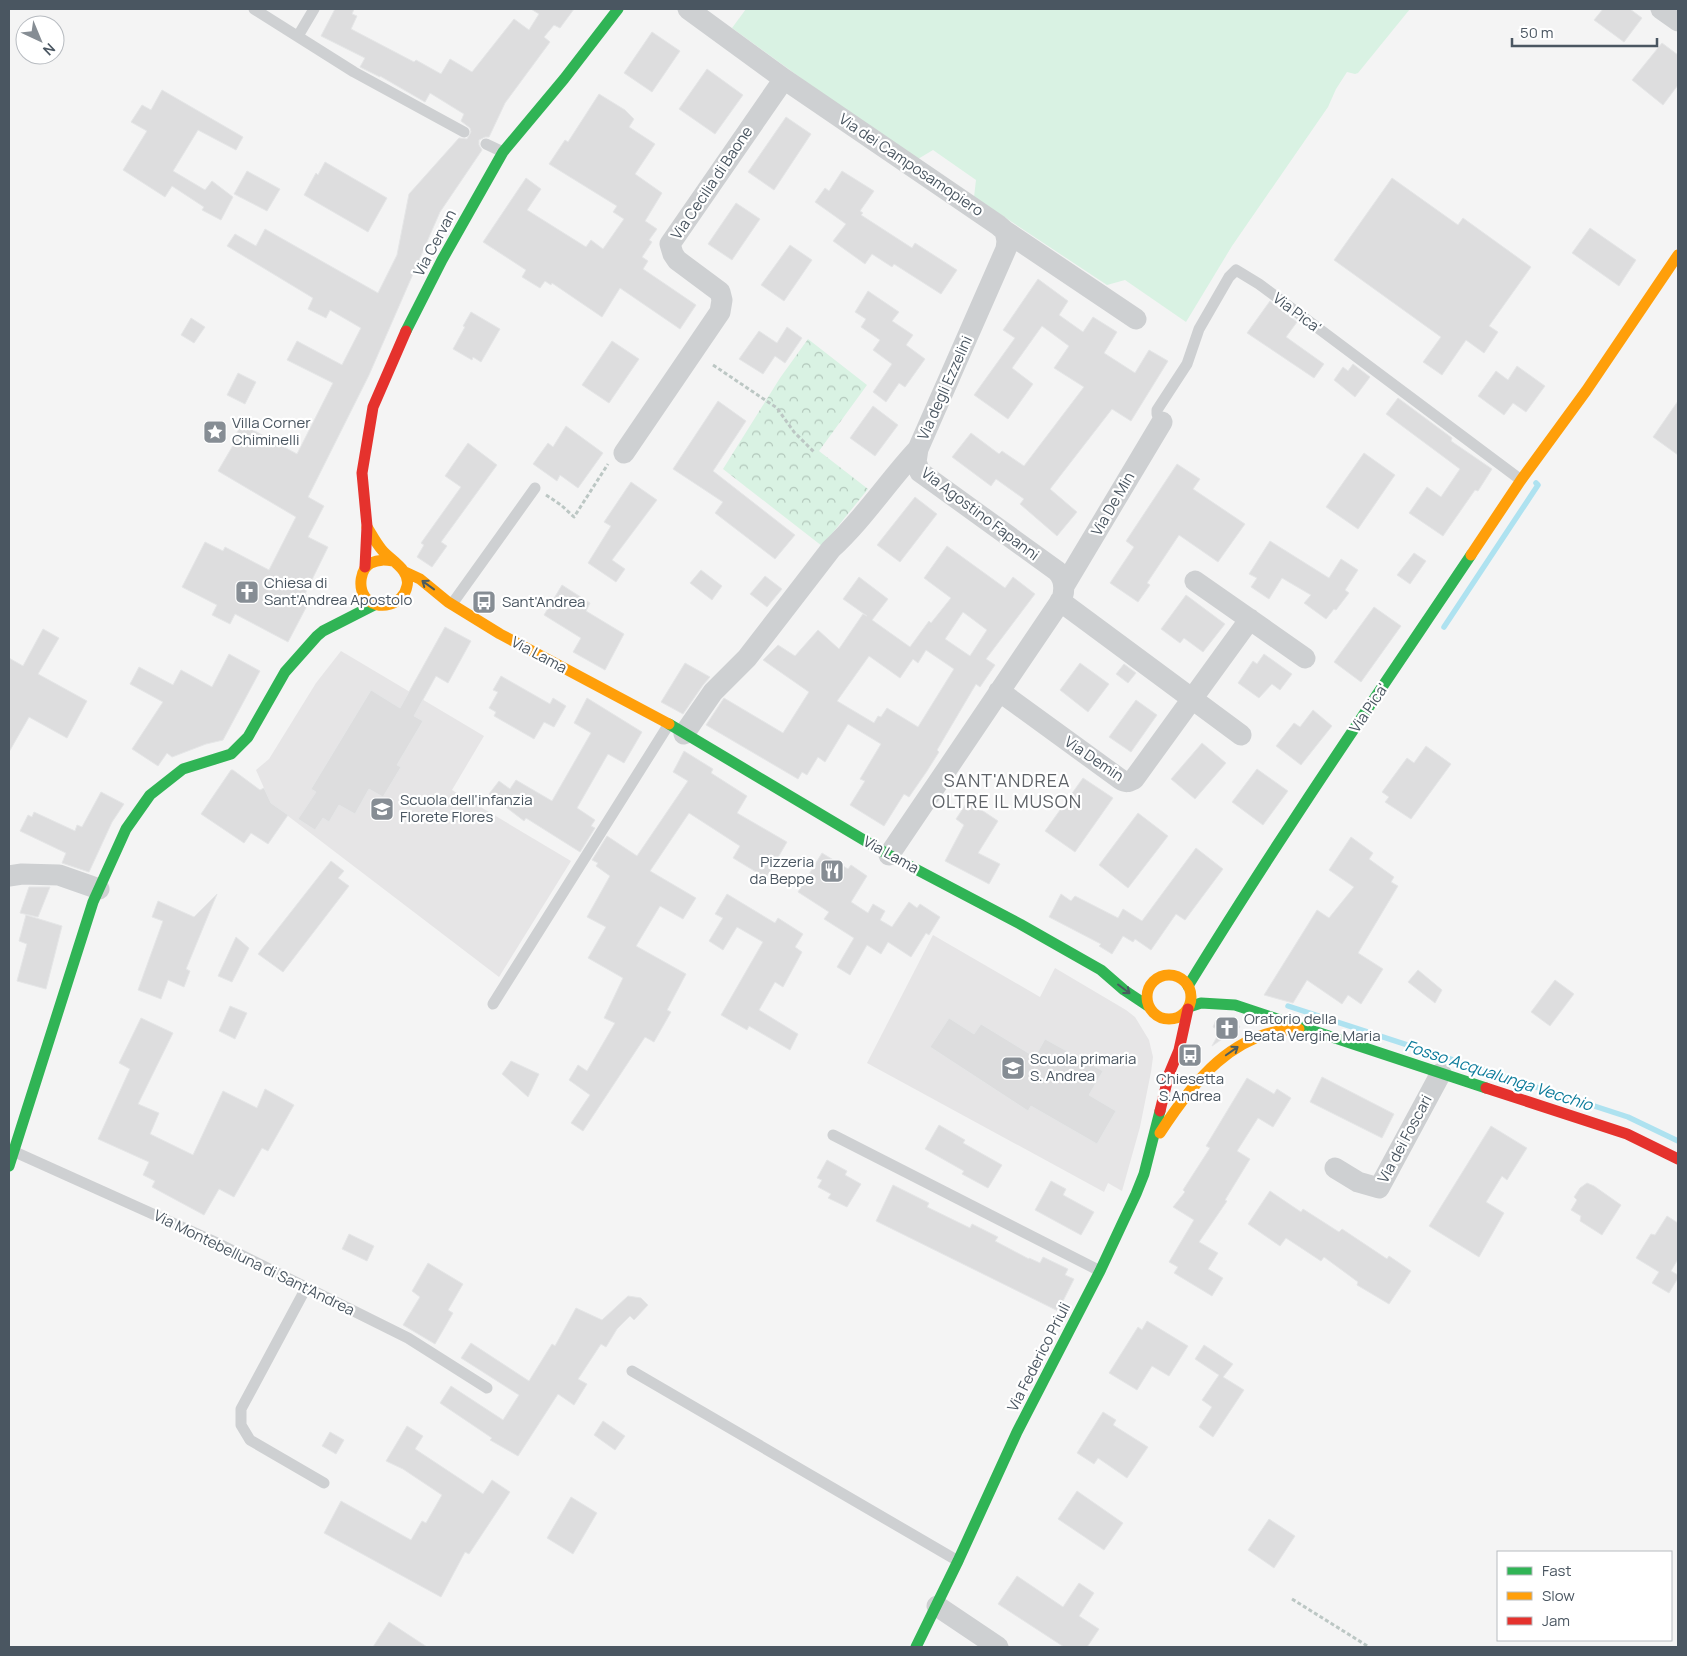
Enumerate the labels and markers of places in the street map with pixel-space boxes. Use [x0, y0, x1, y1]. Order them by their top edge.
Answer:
place label: Villa Corner Chiminelli [232, 412, 311, 450]
place icon: Villa Corner Chiminelli [202, 419, 228, 445]
place label: Chiesa di Sant'Andrea Apostolo [264, 572, 412, 610]
church icon: Chiesa di Sant'Andrea Apostolo [234, 579, 260, 605]
bus stop icon: Sant'Andrea [471, 589, 497, 615]
place label: Sant'Andrea [502, 591, 585, 612]
place label: Scuola dell'infanzia Florete Flores [400, 789, 533, 827]
school or university icon: Scuola dell'infanzia Florete Flores [369, 796, 395, 822]
place label: Pizzeria da Beppe [750, 851, 814, 889]
restaurant icon: Pizzeria da Beppe [819, 858, 845, 884]
place label: Oratorio della Beata Vergine Maria [1244, 1008, 1381, 1046]
church icon: Oratorio della Beata Vergine Maria [1214, 1015, 1240, 1041]
bus stop icon: Chiesetta S.Andrea [1177, 1042, 1203, 1068]
place label: Scuola primaria S. Andrea [1030, 1048, 1136, 1086]
school or university icon: Scuola primaria S. Andrea [1000, 1055, 1026, 1081]
place label: Chiesetta S.Andrea [1156, 1068, 1224, 1106]

